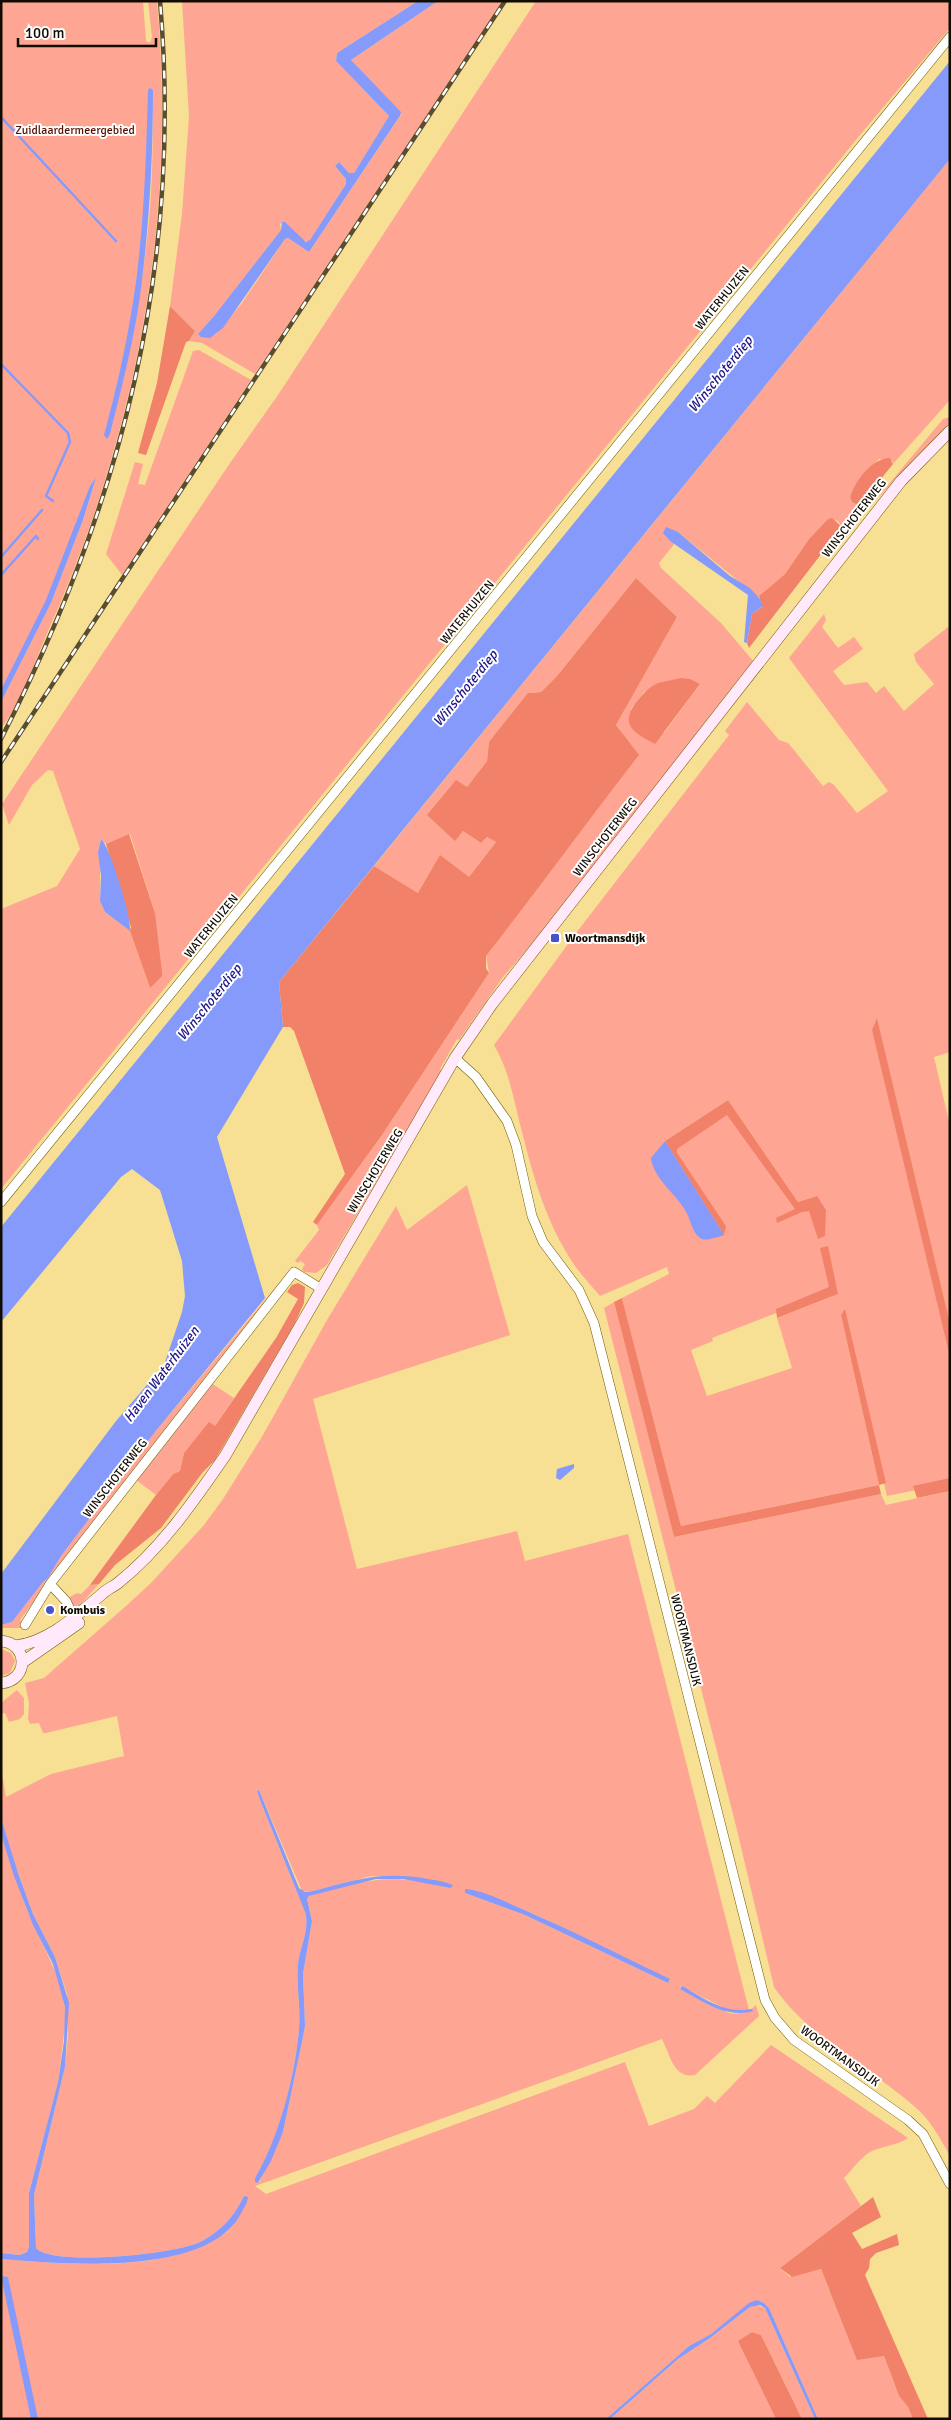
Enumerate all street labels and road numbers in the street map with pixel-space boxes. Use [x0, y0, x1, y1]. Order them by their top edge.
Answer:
street label: WATERHUIZEN [692, 263, 753, 333]
street label: WINSCHOTERWEG [819, 476, 890, 561]
street label: WATERHUIZEN [437, 577, 498, 647]
street label: WINSCHOTERWEG [570, 795, 641, 880]
street label: WATERHUIZEN [181, 891, 242, 961]
street label: WINSCHOTERWEG [344, 1126, 407, 1216]
street label: WINSCHOTERWEG [80, 1436, 151, 1521]
street label: WOORTMANSDIJK [667, 1593, 704, 1688]
street label: WOORTMANSDIJK [797, 2023, 882, 2090]

